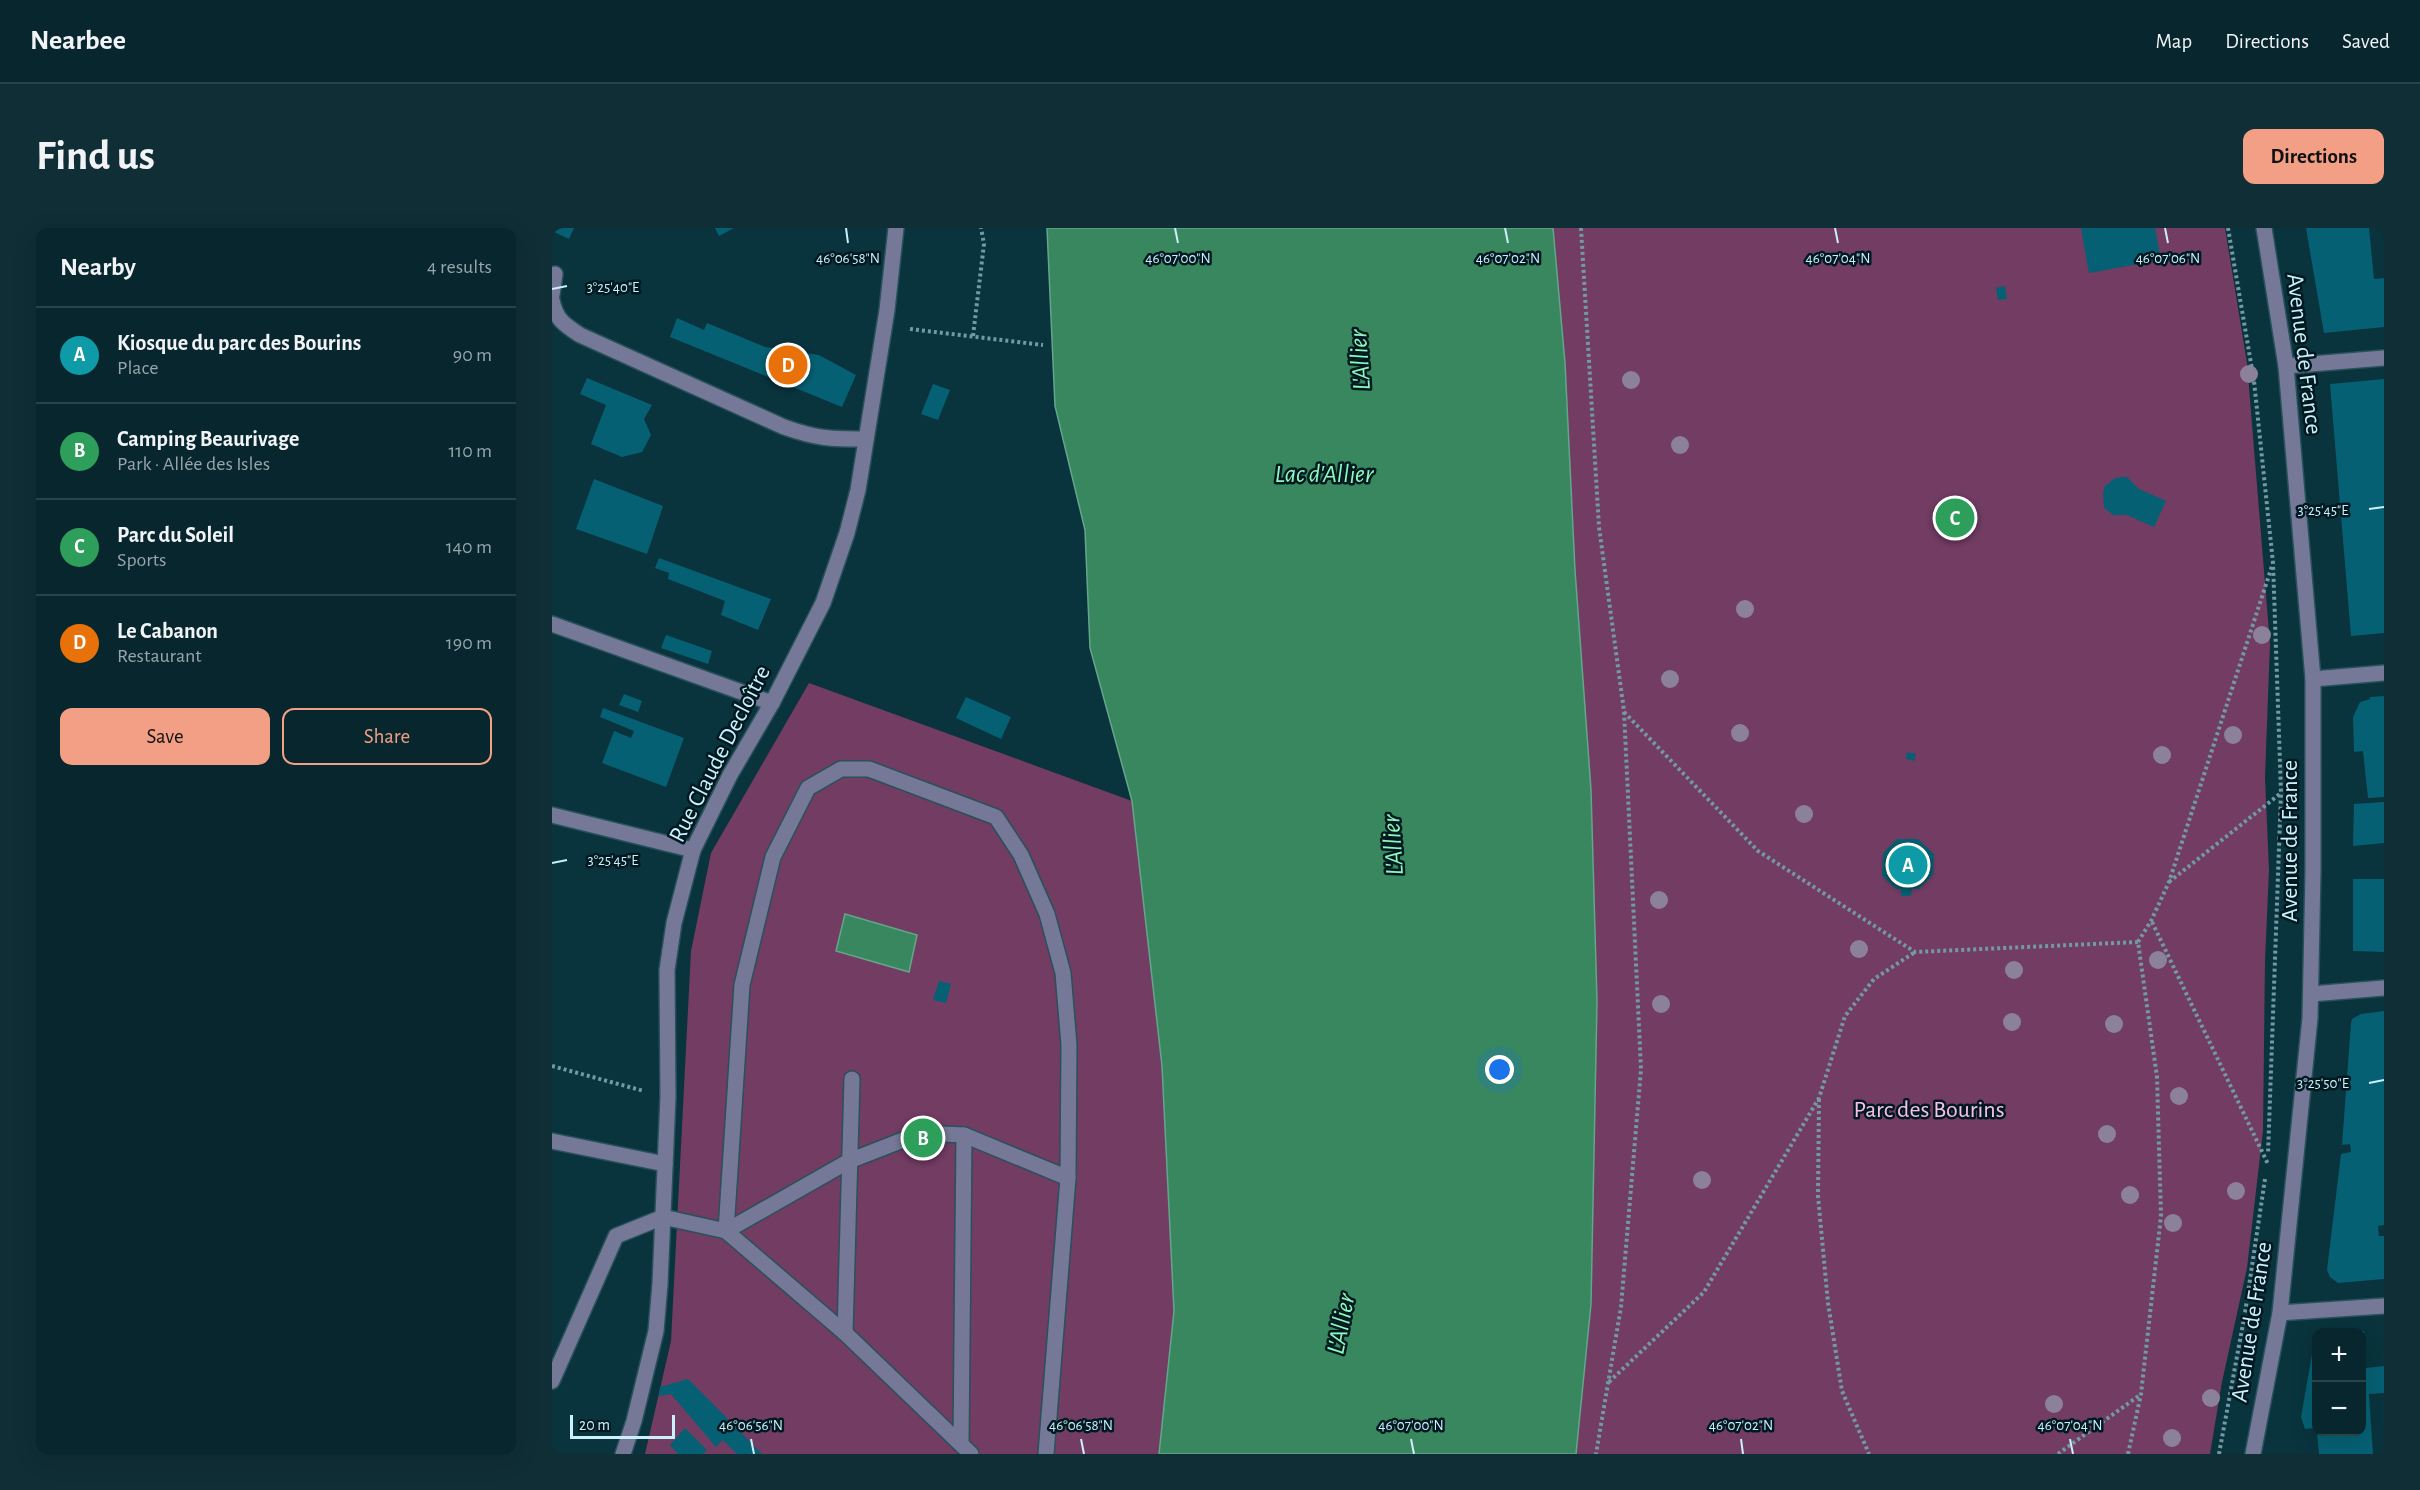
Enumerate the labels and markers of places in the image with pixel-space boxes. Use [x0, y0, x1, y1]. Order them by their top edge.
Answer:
pin: D [768, 342, 808, 388]
pin: C [1936, 496, 1974, 540]
pin: A [1888, 842, 1928, 888]
pin: B [904, 1116, 943, 1160]

